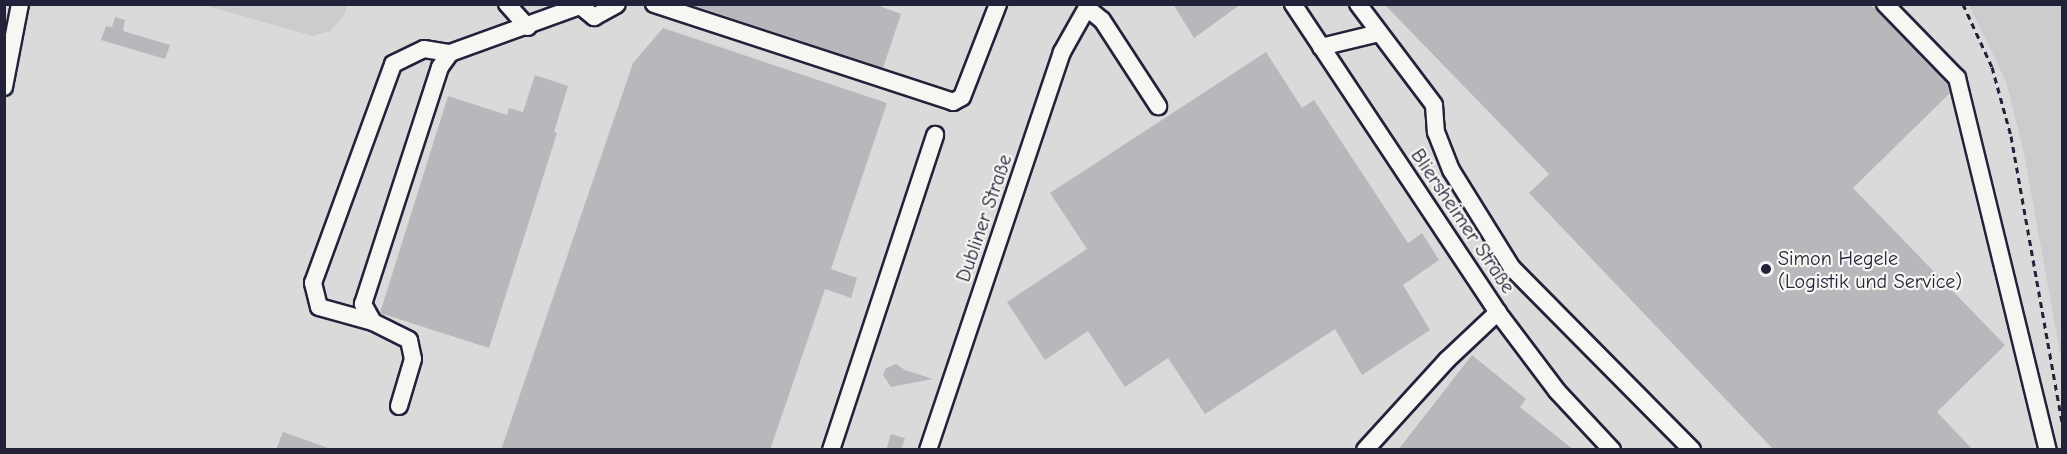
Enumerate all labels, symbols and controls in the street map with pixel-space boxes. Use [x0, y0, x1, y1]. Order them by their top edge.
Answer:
street label: Bliersheimer Straße [1406, 144, 1520, 298]
street label: Dubliner Straße [951, 151, 1017, 285]
place label: Simon Hegele (Logistik und Service) [1778, 246, 1962, 293]
marker: Simon Hegele (Logistik und Service) [1759, 262, 1773, 276]

